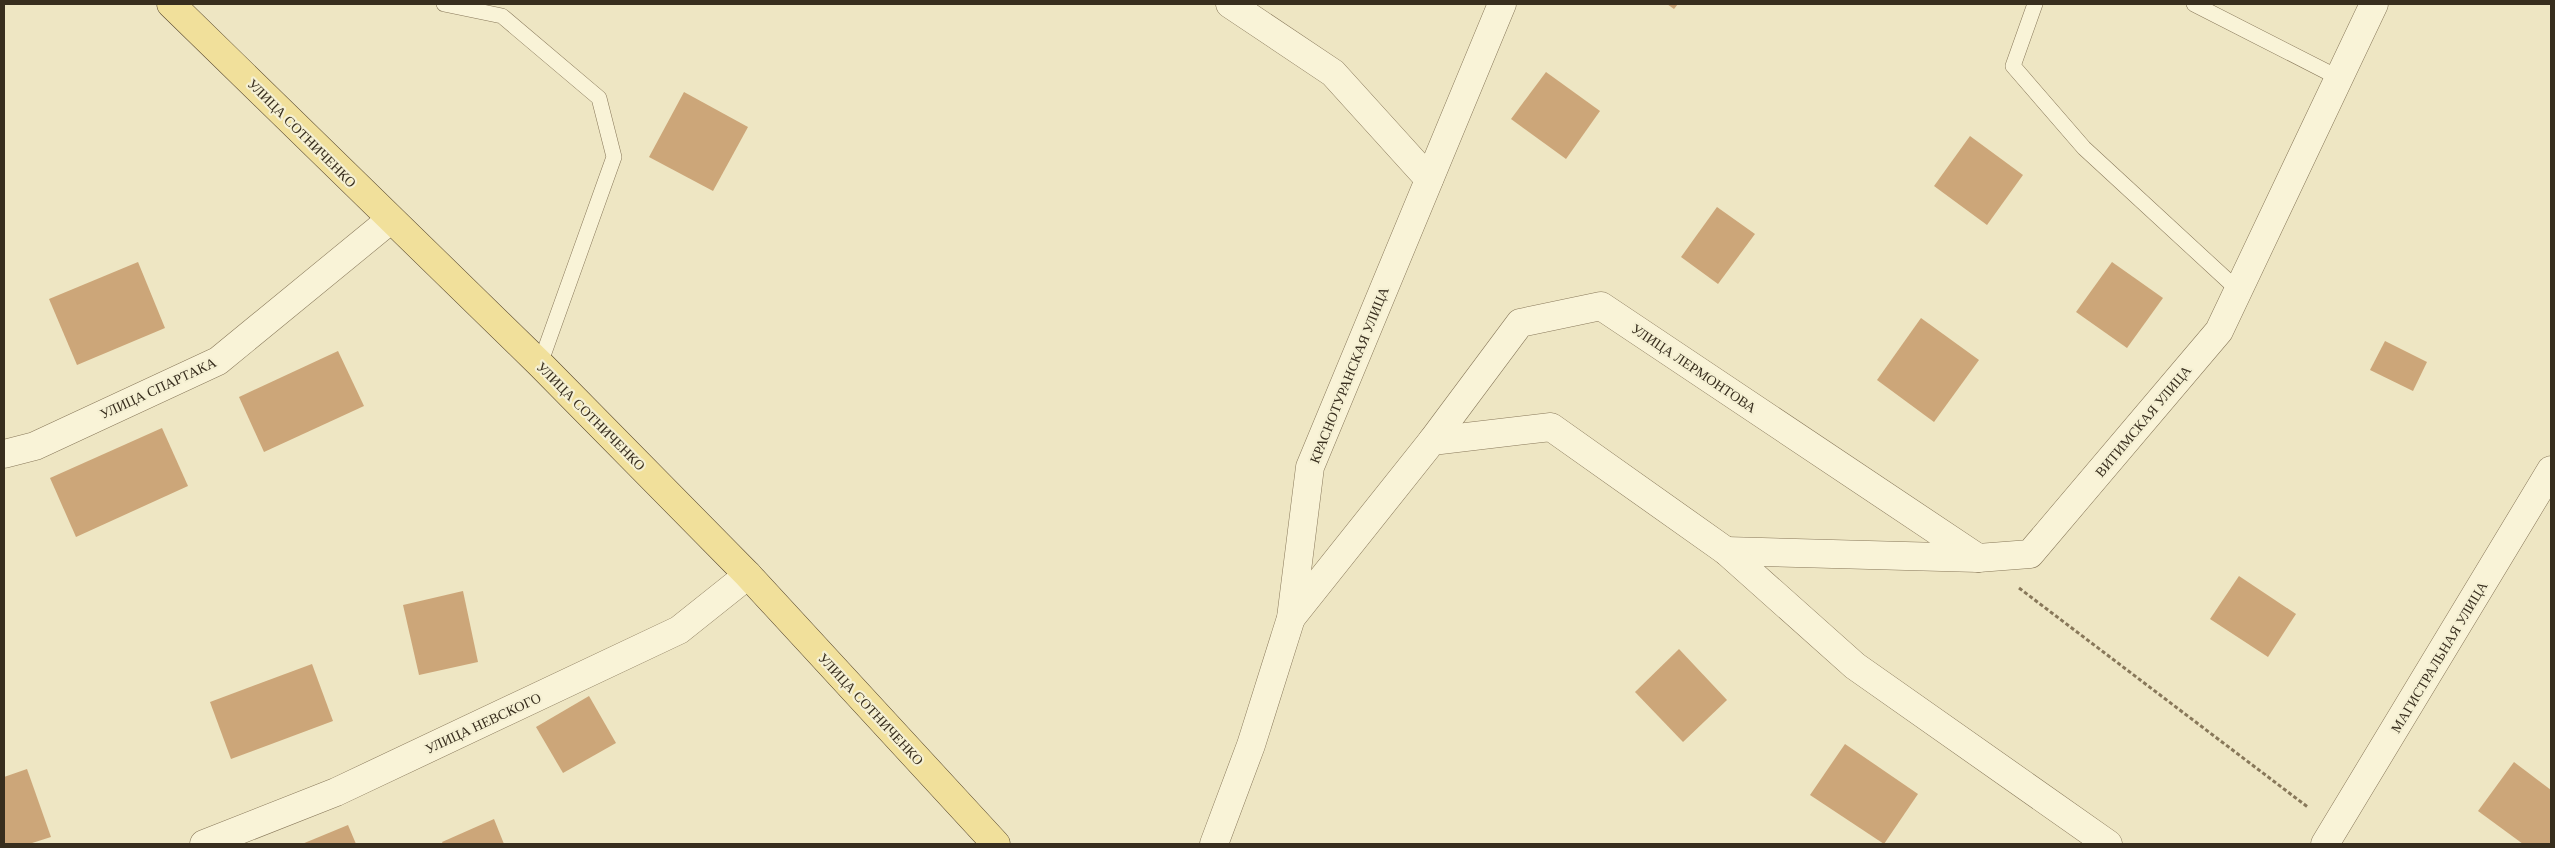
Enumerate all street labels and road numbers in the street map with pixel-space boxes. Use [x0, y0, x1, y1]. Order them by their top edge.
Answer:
street label: УЛИЦА СОТНИЧЕНКО [244, 76, 359, 191]
street label: КРАСНОТУРАНСКАЯ УЛИЦА [1307, 284, 1392, 466]
street label: УЛИЦА ЛЕРМОНТОВА [1629, 321, 1760, 416]
street label: УЛИЦА СПАРТАКА [98, 355, 220, 422]
street label: УЛИЦА СОТНИЧЕНКО [533, 359, 648, 474]
street label: ВИТИМСКАЯ УЛИЦА [2093, 362, 2195, 480]
street label: МАГИСТРАЛЬНАЯ УЛИЦА [2388, 578, 2491, 735]
street label: УЛИЦА СОТНИЧЕНКО [815, 651, 926, 768]
street label: УЛИЦА НЕВСКОГО [423, 690, 543, 757]

